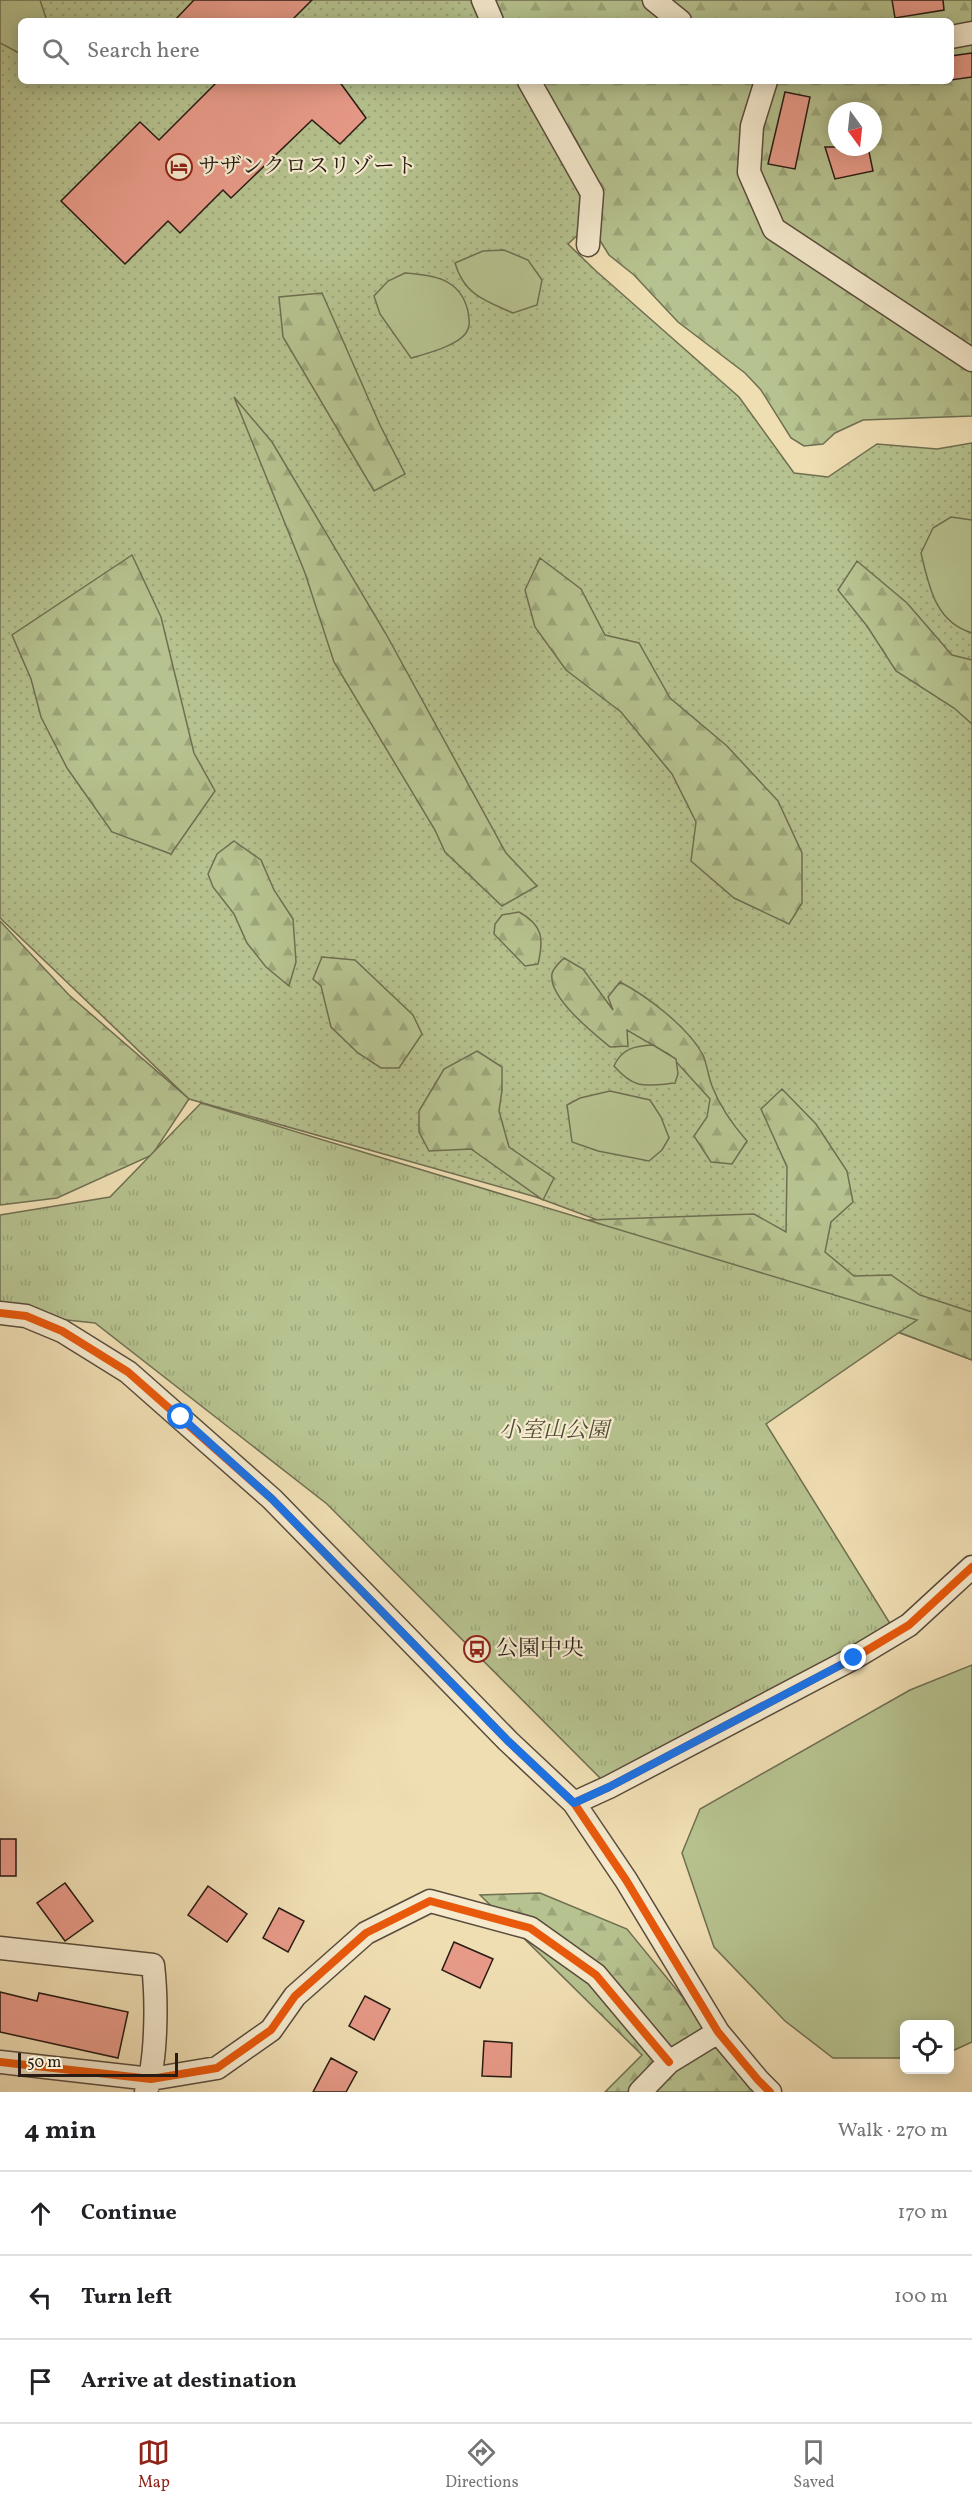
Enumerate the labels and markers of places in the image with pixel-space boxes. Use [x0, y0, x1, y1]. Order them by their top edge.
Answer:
hotel icon: サザンクロスリゾート [164, 152, 194, 182]
place label: サザンクロスリゾート [198, 152, 417, 183]
bus stop icon: 公園中央 [462, 1634, 492, 1664]
place label: 公園中央 [496, 1634, 584, 1665]

